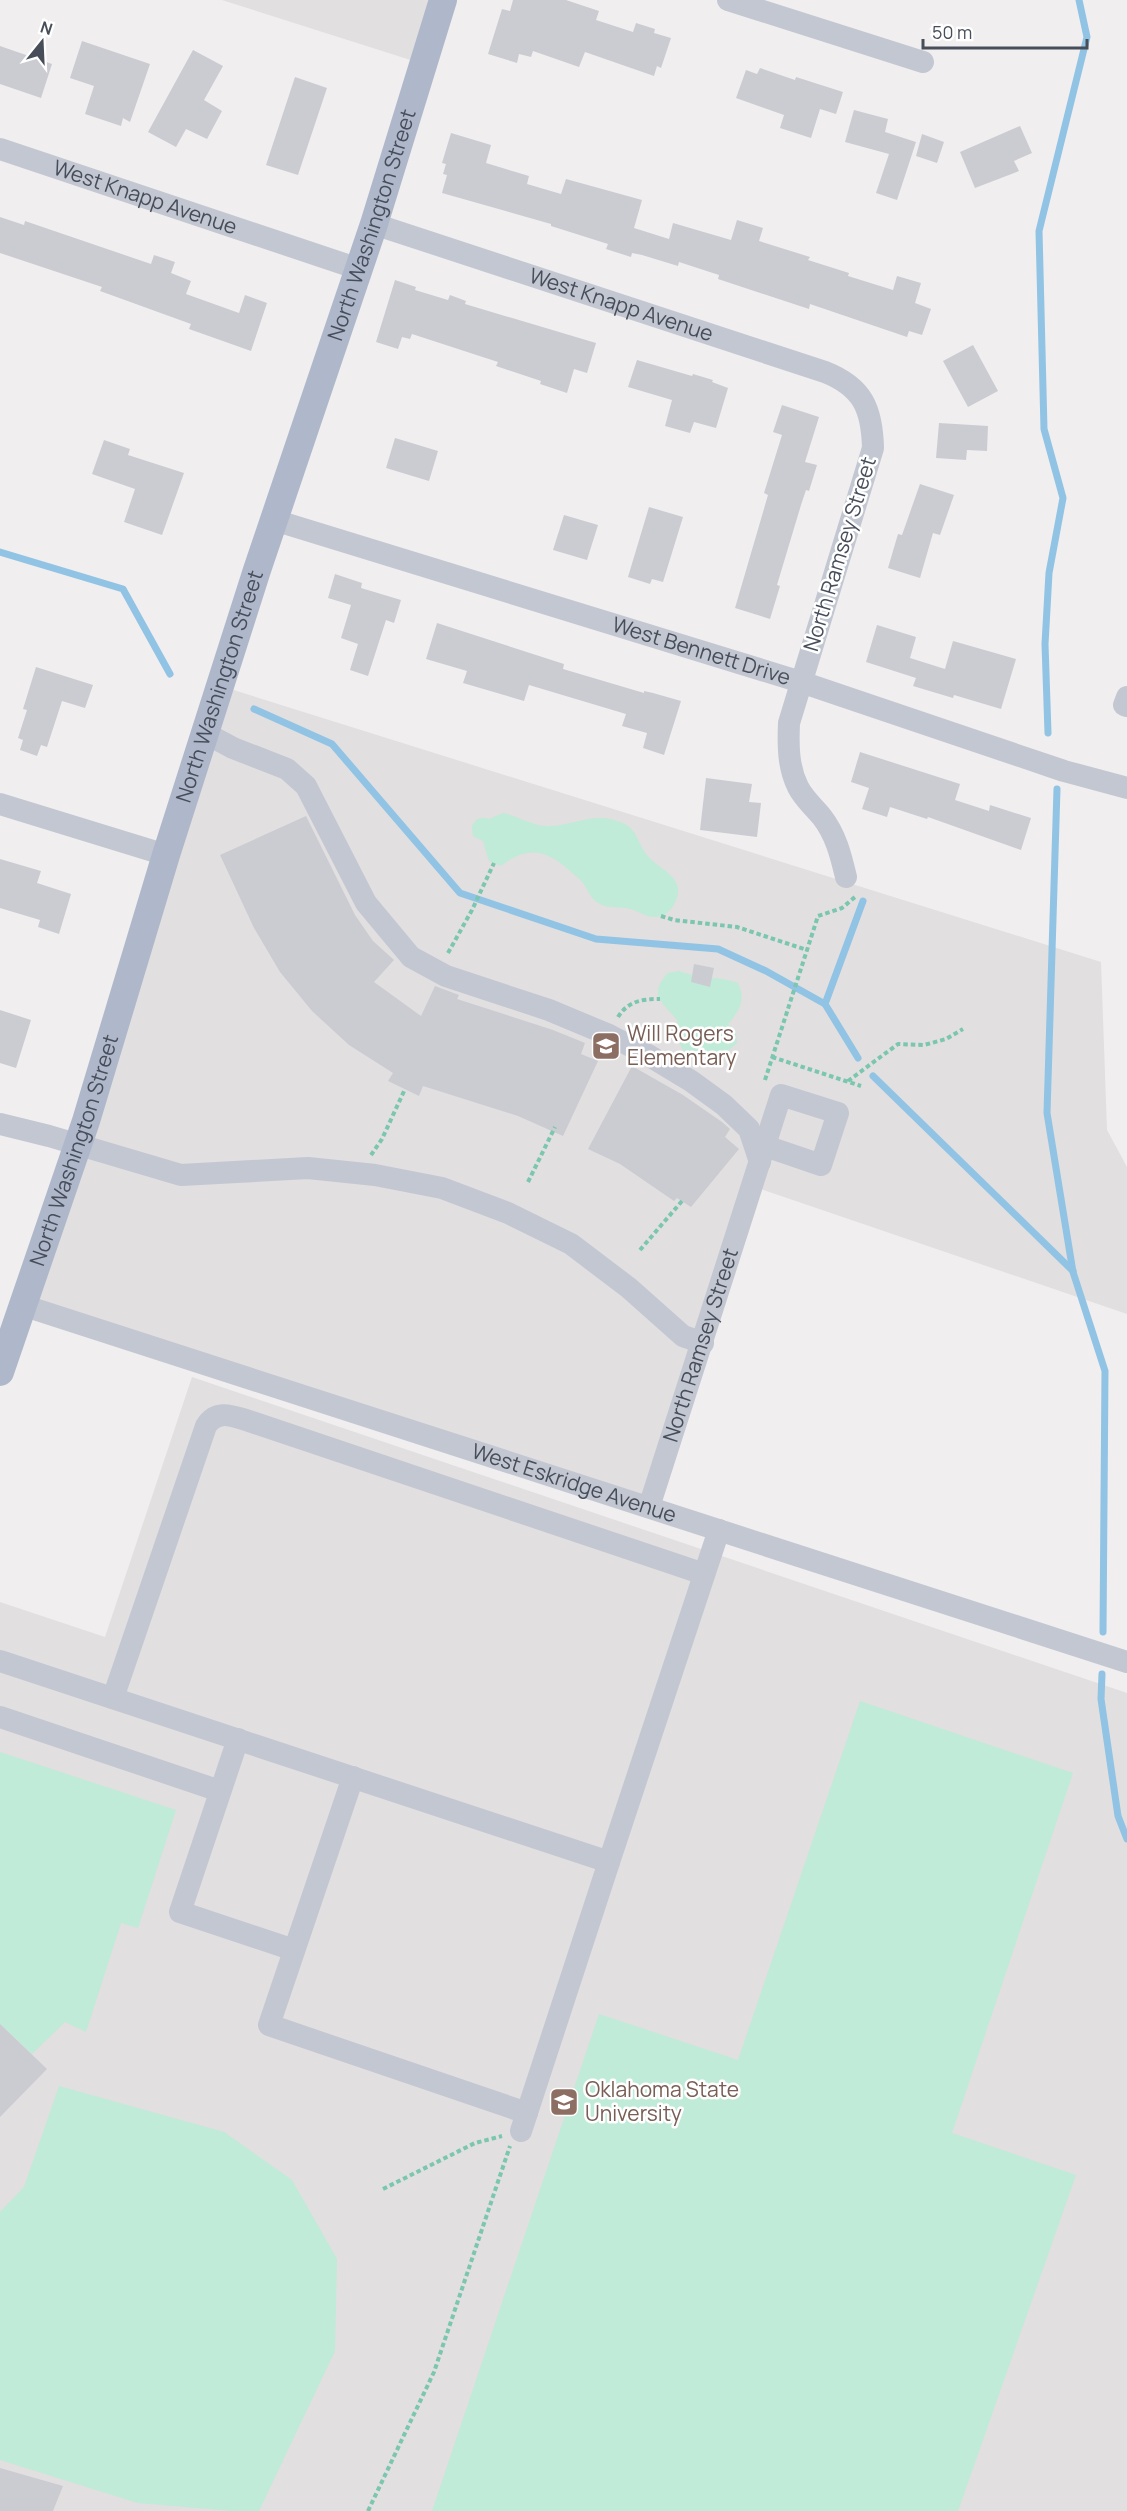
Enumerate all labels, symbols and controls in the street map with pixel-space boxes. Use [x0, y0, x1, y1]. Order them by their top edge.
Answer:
north arrow [12, 12, 72, 72]
scale bar [923, 12, 1086, 50]
text: N [38, 15, 56, 40]
text: 50 m [932, 20, 972, 44]
street label: North Washington Street [321, 105, 422, 344]
street label: West Knapp Avenue [50, 153, 241, 240]
street label: West Knapp Avenue [526, 261, 717, 347]
street label: North Ramsey Street [796, 453, 882, 654]
street label: North Washington Street [169, 567, 269, 806]
street label: West Bennett Drive [609, 610, 794, 691]
place label: Will Rogers Elementary [627, 1019, 737, 1071]
school or university icon: Will Rogers Elementary [590, 1030, 622, 1062]
street label: North Washington Street [22, 1031, 124, 1269]
street label: North Ramsey Street [656, 1244, 744, 1445]
street label: West Eskridge Avenue [468, 1436, 680, 1529]
place label: Oklahoma State University [585, 2075, 739, 2127]
school or university icon: Oklahoma State University [548, 2086, 580, 2118]

